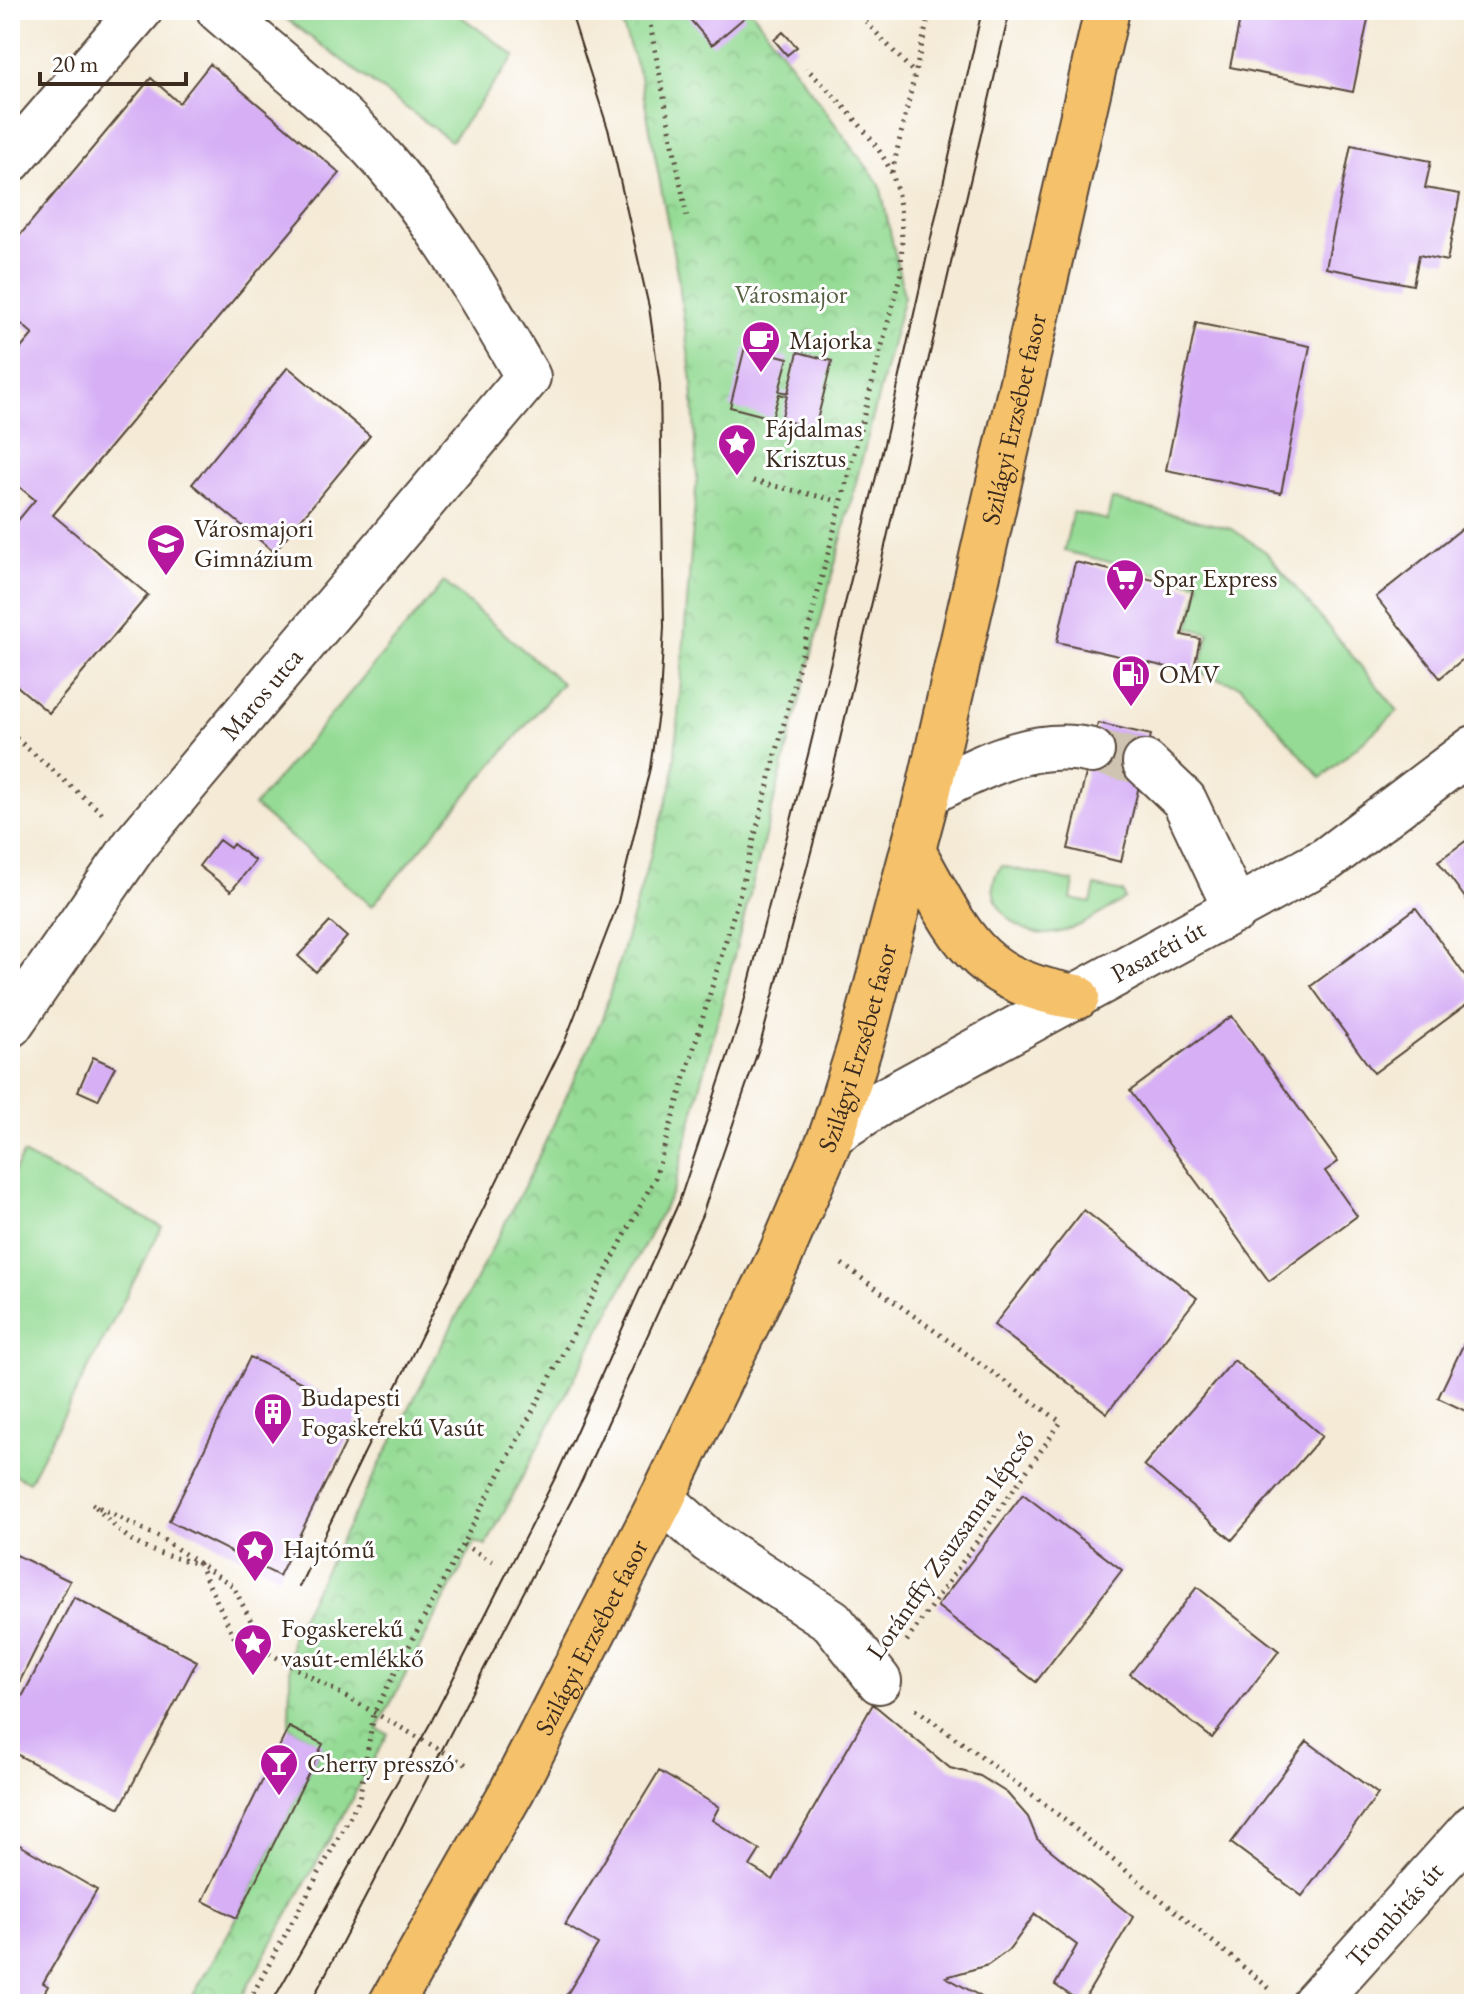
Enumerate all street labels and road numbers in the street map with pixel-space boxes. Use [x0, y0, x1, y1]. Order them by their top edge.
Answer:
street label: Szilágyi Erzsébet fasor [973, 310, 1054, 528]
street label: Maros utca [213, 640, 310, 747]
street label: Pasaréti út [1105, 912, 1211, 991]
street label: Szilágyi Erzsébet fasor [809, 940, 904, 1157]
street label: Lorántffy Zsuzsanna lépcső [858, 1424, 1042, 1666]
street label: Szilágyi Erzsébet fasor [527, 1533, 656, 1741]
street label: Trombitás út [1338, 1855, 1450, 1975]

